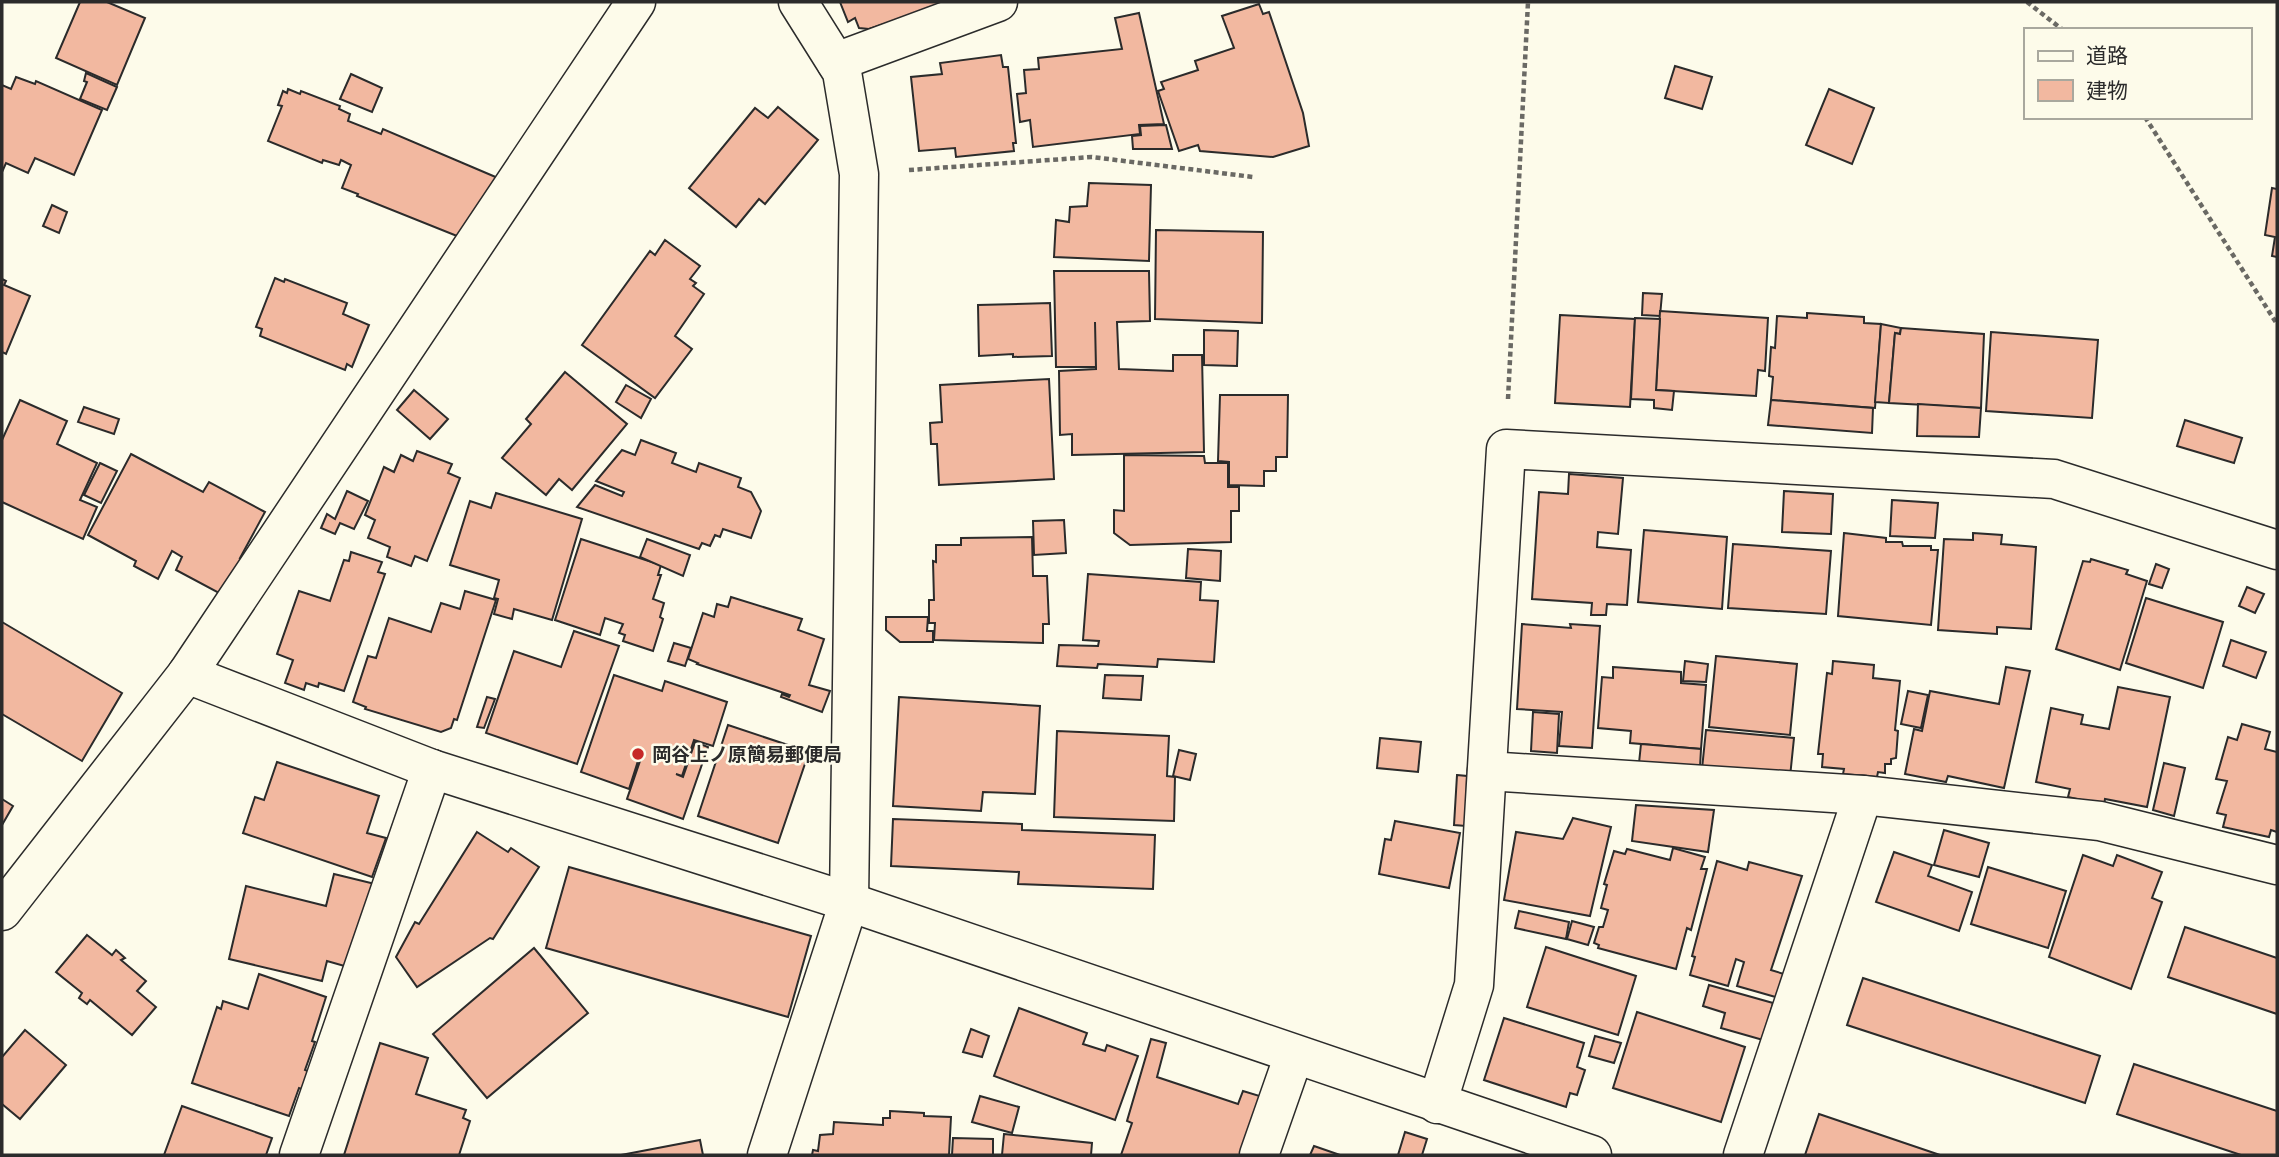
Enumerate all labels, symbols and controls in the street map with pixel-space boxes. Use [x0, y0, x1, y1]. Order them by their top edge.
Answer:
legend [2024, 28, 2251, 119]
text: 道路 [2086, 43, 2128, 68]
text: 建物 [2086, 78, 2128, 103]
place label: 岡谷上ノ原簡易郵便局 [652, 743, 842, 766]
marker: 岡谷上ノ原簡易郵便局 [630, 746, 646, 762]

